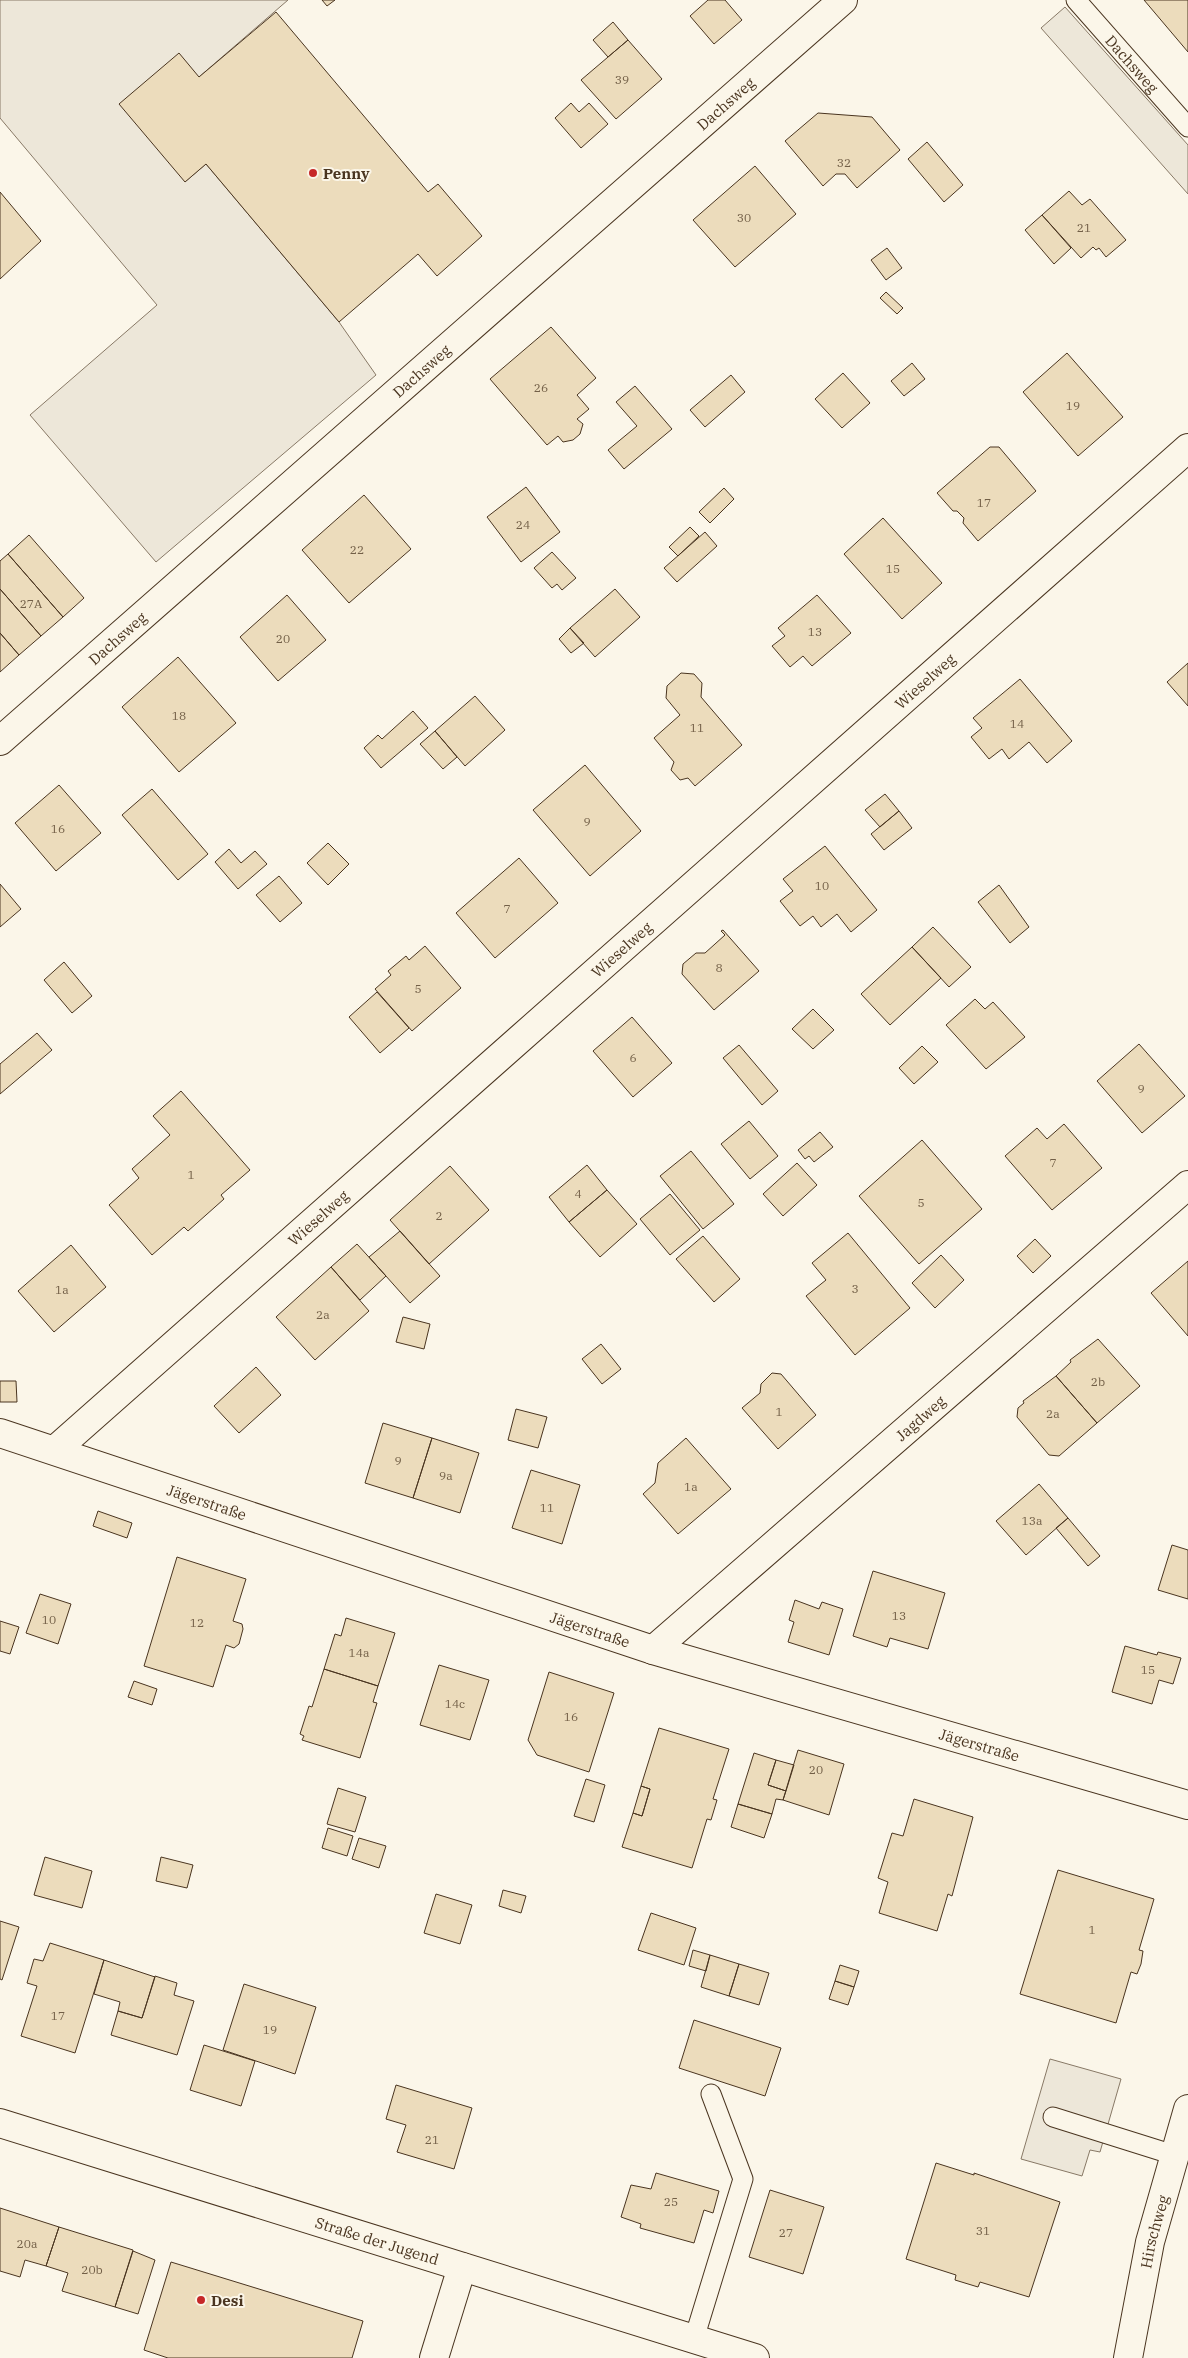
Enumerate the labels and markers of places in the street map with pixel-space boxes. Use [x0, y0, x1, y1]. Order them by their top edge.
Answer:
place label: Penny [323, 164, 370, 183]
marker: Penny [307, 167, 319, 179]
place label: Desi [211, 2291, 243, 2310]
marker: Desi [195, 2294, 207, 2306]

